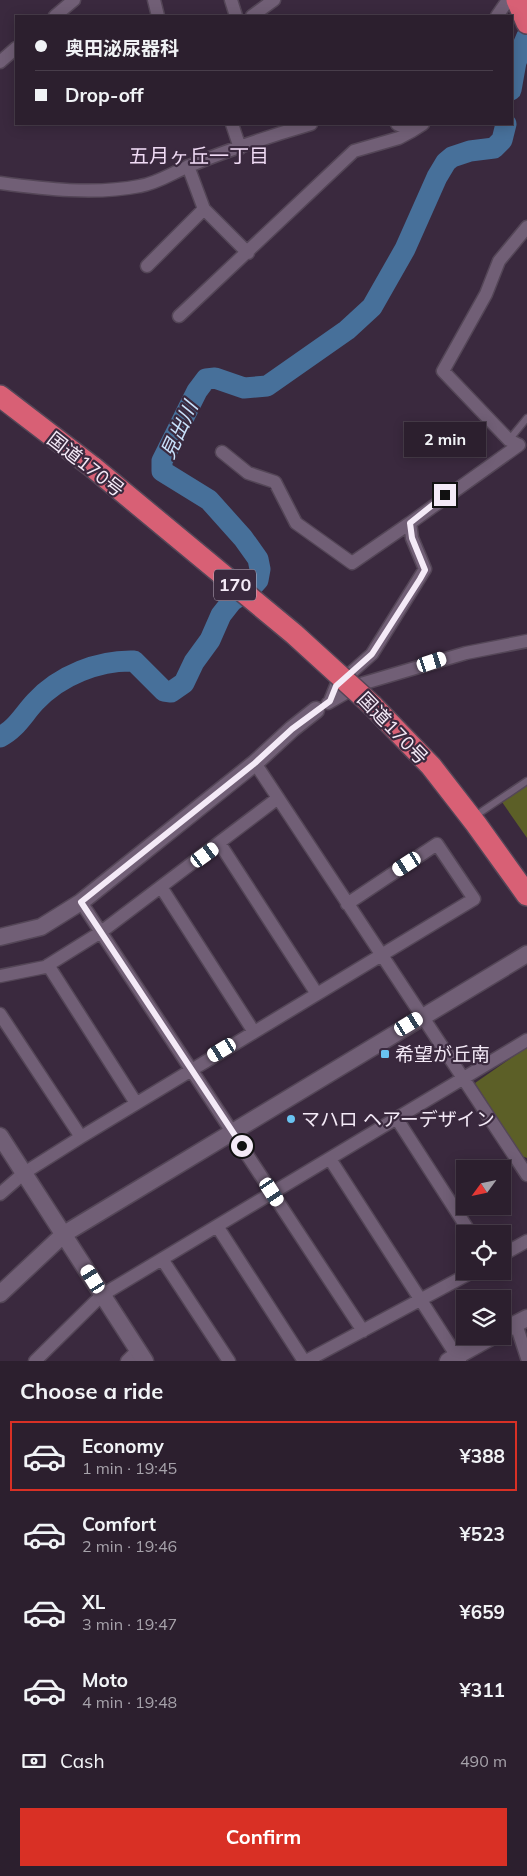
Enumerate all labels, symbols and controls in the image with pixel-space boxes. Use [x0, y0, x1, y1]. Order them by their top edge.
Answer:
text: 奥田泌尿器科 [65, 36, 179, 60]
text: Drop-off [65, 83, 143, 107]
district label: 五月ヶ丘一丁目 [129, 143, 269, 168]
water label: 見出川 [155, 396, 203, 462]
callout: 2 min [404, 422, 486, 458]
street label: 国道170号 [43, 426, 129, 502]
text: 2 min [424, 429, 466, 449]
route end [434, 484, 456, 506]
road number: 170 [214, 570, 256, 600]
car [415, 650, 448, 674]
street label: 国道170号 [353, 687, 433, 769]
car [188, 840, 221, 870]
car [390, 850, 423, 878]
car [392, 1010, 425, 1038]
car [205, 1036, 238, 1064]
place label: 希望が丘南 [395, 1042, 490, 1066]
marker: 希望が丘南 [379, 1048, 391, 1060]
place label: マハロ ヘアーデザイン [301, 1107, 495, 1131]
marker: マハロ ヘアーデザイン [285, 1113, 297, 1125]
route start [231, 1135, 253, 1157]
north arrow [456, 1160, 511, 1215]
map controls [456, 1160, 511, 1345]
car [257, 1175, 286, 1209]
button: locate [456, 1225, 511, 1280]
car [78, 1262, 107, 1296]
button: layers [456, 1290, 511, 1345]
text: Choose a ride [20, 1377, 163, 1405]
icon: car [22, 1434, 67, 1479]
text: Economy [82, 1434, 164, 1458]
text: ¥388 [459, 1444, 505, 1468]
text: 1 min · 19:45 [82, 1458, 177, 1478]
icon: car [22, 1512, 67, 1557]
text: Comfort [82, 1512, 156, 1536]
text: ¥523 [459, 1522, 505, 1546]
text: 2 min · 19:46 [82, 1536, 177, 1556]
icon: car [22, 1590, 67, 1635]
text: XL [82, 1590, 105, 1614]
text: ¥659 [459, 1600, 505, 1624]
text: 3 min · 19:47 [82, 1614, 177, 1634]
icon: car [22, 1668, 67, 1713]
text: Moto [82, 1668, 128, 1692]
text: ¥311 [459, 1678, 505, 1702]
text: 4 min · 19:48 [82, 1692, 177, 1712]
icon: cash [20, 1747, 48, 1775]
text: Cash [60, 1749, 105, 1773]
text: 490 m [460, 1751, 507, 1771]
button: Confirm [20, 1808, 507, 1866]

